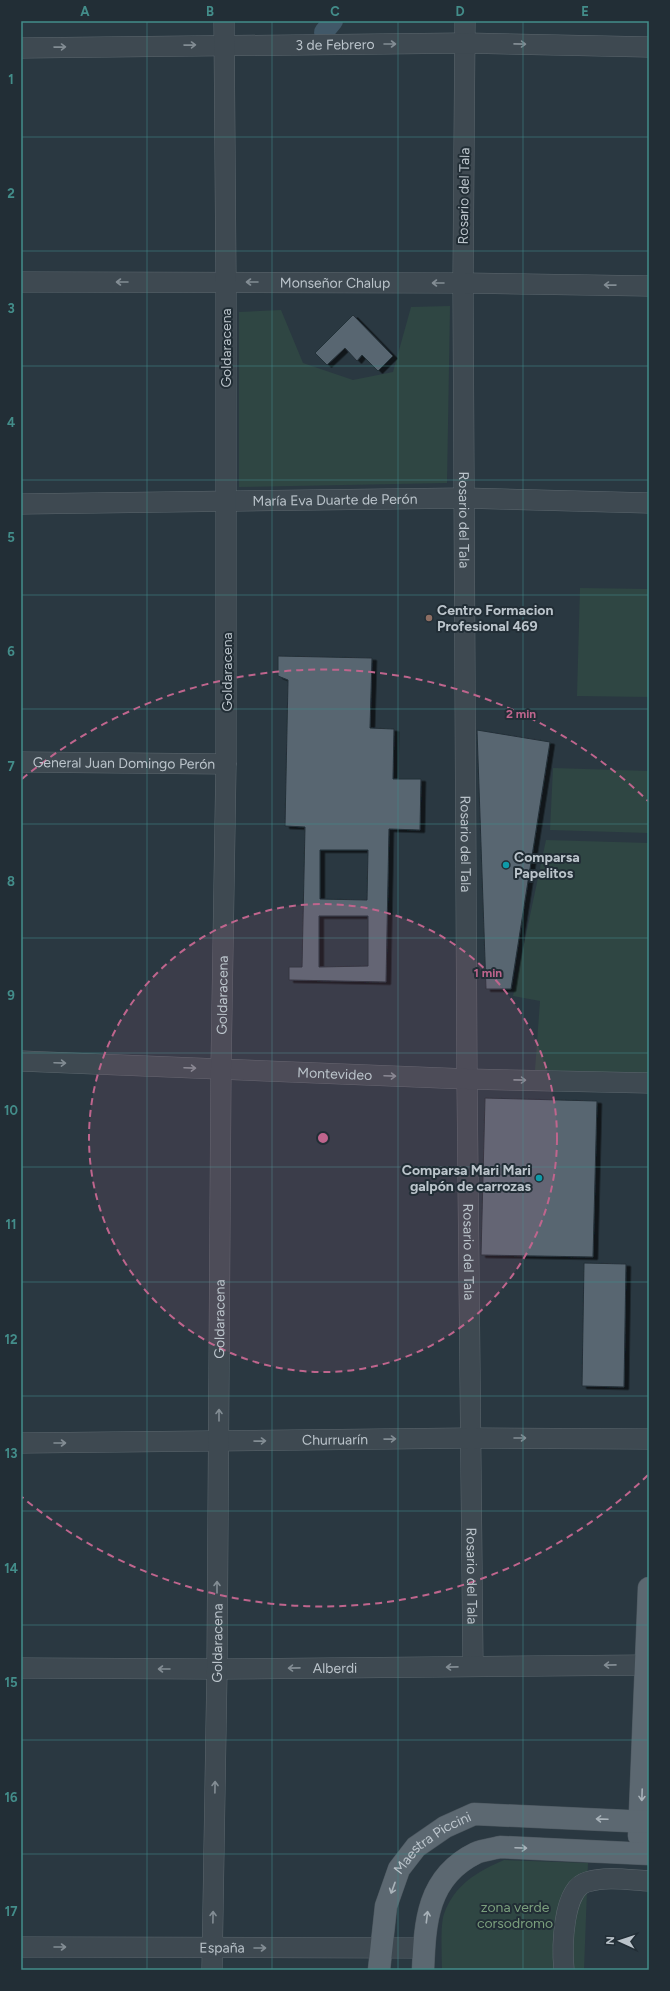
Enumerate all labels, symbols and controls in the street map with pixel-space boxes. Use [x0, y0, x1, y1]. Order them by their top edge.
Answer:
text: A [80, 4, 90, 19]
text: B [206, 4, 214, 19]
text: C [330, 4, 340, 19]
text: D [455, 4, 465, 19]
text: E [581, 4, 589, 19]
street label: 3 de Febrero [295, 36, 375, 53]
one-way arrow [383, 40, 396, 48]
one-way arrow [513, 40, 526, 48]
one-way arrow [183, 41, 196, 49]
one-way arrow [53, 43, 66, 51]
text: 1 [8, 72, 14, 87]
street label: Rosario del Tala [455, 147, 473, 245]
text: 2 [7, 186, 15, 201]
street label: Monseñor Chalup [280, 274, 390, 291]
one-way arrow [116, 278, 129, 286]
one-way arrow [246, 278, 259, 286]
one-way arrow [432, 279, 445, 287]
one-way arrow [604, 281, 617, 289]
text: 3 [7, 301, 15, 316]
street label: Goldaracena [218, 308, 235, 388]
text: 4 [7, 415, 15, 430]
street label: Rosario del Tala [455, 472, 473, 568]
street label: María Eva Duarte de Perón [252, 490, 418, 509]
text: 5 [7, 530, 15, 545]
place label: Centro Formacion Profesional 469 [437, 602, 553, 635]
marker: Centro Formacion Profesional 469 [424, 613, 434, 623]
street label: Goldaracena [219, 632, 236, 712]
text: 6 [7, 644, 15, 659]
text: 2 min [506, 707, 536, 721]
street label: General Juan Domingo Perón [33, 754, 216, 772]
text: 7 [7, 759, 15, 774]
street label: Rosario del Tala [457, 796, 475, 892]
place label: Comparsa Papelitos [514, 849, 580, 882]
marker: Comparsa Papelitos [501, 860, 511, 870]
text: 8 [7, 874, 15, 889]
street label: Goldaracena [213, 955, 231, 1035]
text: 1 min [474, 966, 502, 980]
text: 9 [7, 988, 15, 1003]
one-way arrow [53, 1059, 66, 1066]
one-way arrow [183, 1064, 196, 1071]
street label: Montevideo [297, 1064, 373, 1084]
one-way arrow [383, 1072, 396, 1080]
one-way arrow [513, 1076, 526, 1084]
text: 10 [4, 1103, 18, 1118]
centre of rings [316, 1131, 330, 1145]
place label: Comparsa Mari Mari galpón de carrozas [402, 1162, 531, 1195]
marker: Comparsa Mari Mari galpón de carrozas [534, 1173, 544, 1183]
street label: Rosario del Tala [460, 1203, 478, 1300]
text: 11 [6, 1217, 16, 1232]
street label: Goldaracena [211, 1279, 228, 1359]
text: 12 [4, 1332, 18, 1347]
one-way arrow [215, 1409, 223, 1422]
street label: Churruarín [302, 1431, 368, 1448]
one-way arrow [513, 1434, 526, 1442]
one-way arrow [383, 1435, 396, 1443]
one-way arrow [253, 1437, 266, 1445]
one-way arrow [53, 1439, 66, 1447]
text: 13 [5, 1446, 17, 1461]
street label: Rosario del Tala [463, 1527, 481, 1624]
text: 14 [4, 1561, 18, 1576]
one-way arrow [213, 1581, 221, 1594]
street label: Goldaracena [208, 1603, 226, 1683]
street label: Alberdi [313, 1659, 357, 1677]
one-way arrow [604, 1661, 617, 1669]
one-way arrow [446, 1663, 459, 1671]
one-way arrow [288, 1664, 301, 1672]
one-way arrow [158, 1665, 171, 1673]
text: 15 [4, 1675, 18, 1690]
one-way arrow [211, 1781, 219, 1794]
one-way arrow [638, 1788, 645, 1801]
text: 16 [4, 1790, 18, 1805]
street label: Maestra Piccini [390, 1808, 474, 1877]
one-way arrow [596, 1816, 609, 1823]
one-way arrow [514, 1844, 527, 1852]
one-way arrow [388, 1881, 396, 1893]
park label: zona verde corsodromo [477, 1899, 553, 1932]
text: 17 [5, 1904, 17, 1919]
one-way arrow [209, 1911, 217, 1924]
one-way arrow [424, 1911, 431, 1924]
north arrow [600, 1921, 640, 1961]
text: N [604, 1936, 617, 1945]
street label: España [199, 1939, 245, 1956]
one-way arrow [53, 1943, 66, 1951]
one-way arrow [253, 1944, 266, 1952]

